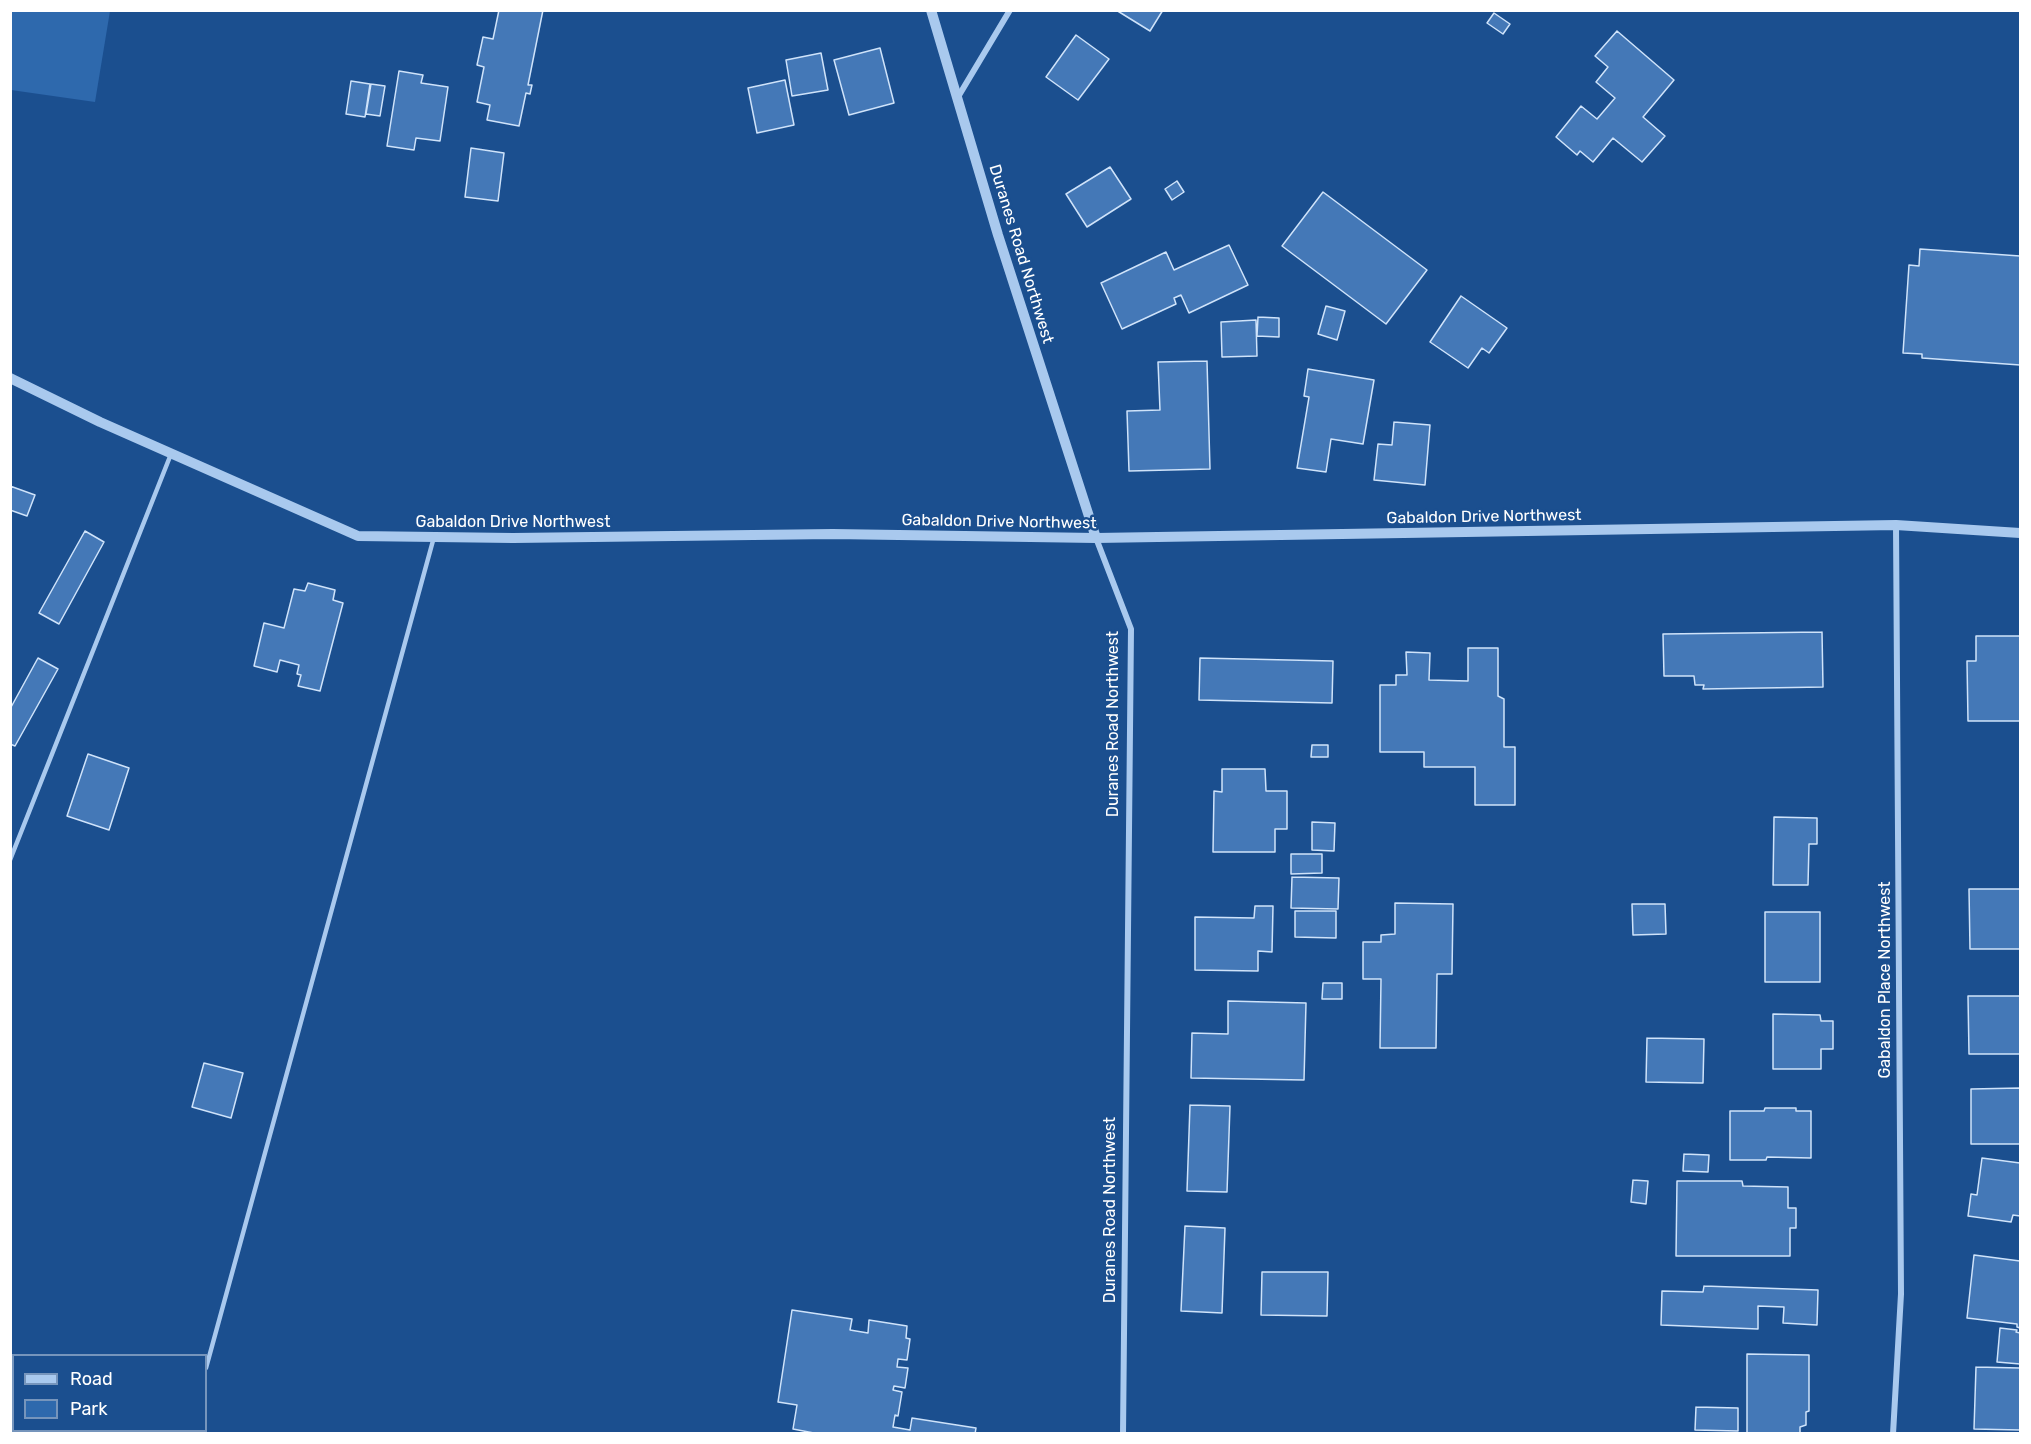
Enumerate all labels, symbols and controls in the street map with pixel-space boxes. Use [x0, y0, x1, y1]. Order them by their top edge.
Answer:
street label: Duranes Road Northwest [985, 162, 1057, 346]
street label: Gabaldon Drive Northwest [1386, 506, 1582, 528]
street label: Gabaldon Drive Northwest [901, 511, 1097, 533]
street label: Gabaldon Drive Northwest [416, 512, 610, 532]
street label: Duranes Road Northwest [1103, 631, 1123, 817]
street label: Gabaldon Place Northwest [1875, 881, 1895, 1079]
street label: Duranes Road Northwest [1100, 1117, 1120, 1303]
legend [12, 1354, 207, 1432]
text: Road [70, 1368, 113, 1390]
text: Park [70, 1398, 107, 1420]

